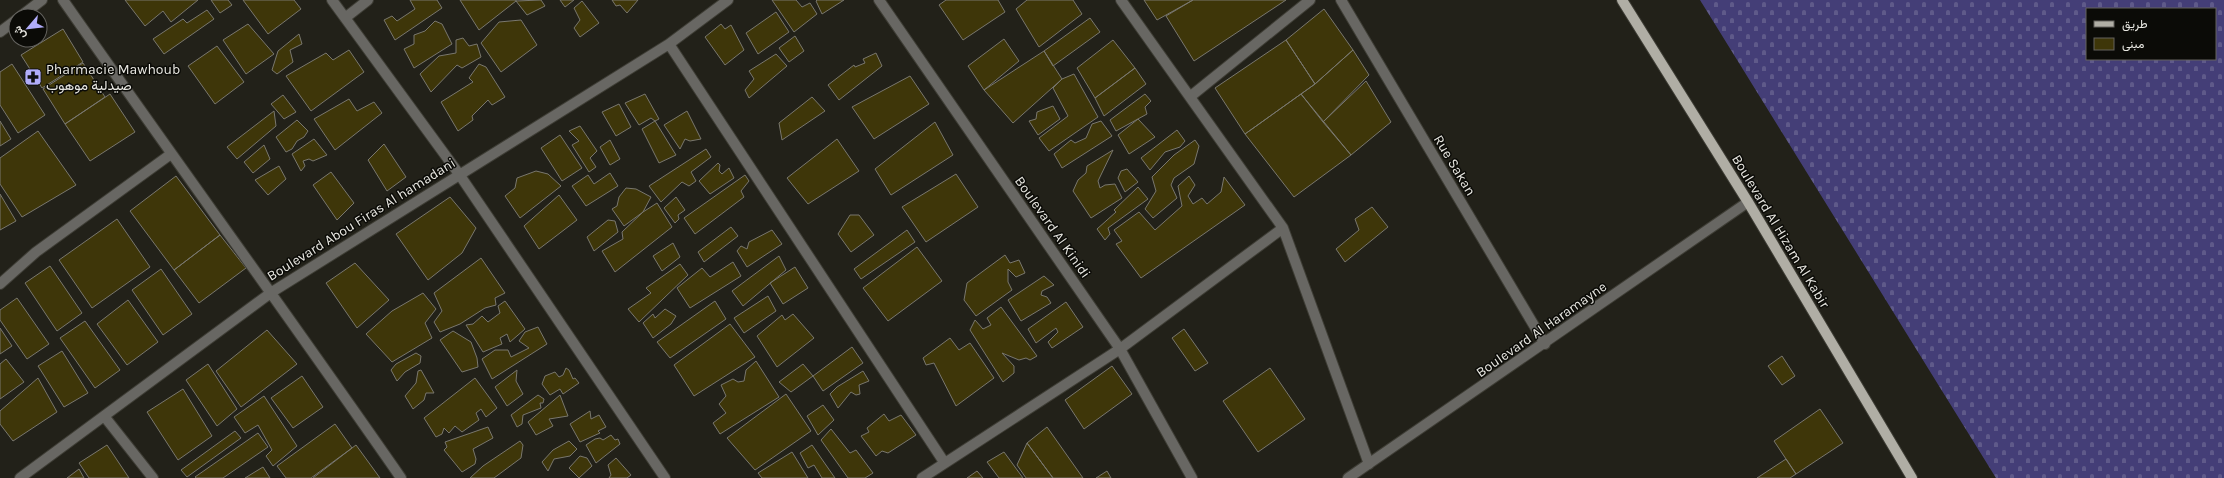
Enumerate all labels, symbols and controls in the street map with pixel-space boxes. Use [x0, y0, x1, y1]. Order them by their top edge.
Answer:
north arrow [8, 8, 48, 48]
legend [2086, 8, 2216, 60]
text: طريق [2122, 17, 2148, 32]
text: ش [11, 24, 28, 41]
text: مبنى [2122, 37, 2144, 52]
place label: Pharmacie Mawhoub صيدلية موهوب [46, 61, 180, 94]
pharmacy icon: Pharmacie Mawhoub صيدلية موهوب [23, 67, 43, 87]
street label: Rue Sakan [1430, 132, 1479, 199]
street label: Boulevard Al Hizam Al Kabir [1728, 151, 1834, 312]
street label: Boulevard Abou Firas Al hamadani [264, 154, 459, 285]
street label: Boulevard Al Kinidi [1011, 173, 1094, 281]
street label: Boulevard Al Haramayne [1473, 278, 1610, 381]

